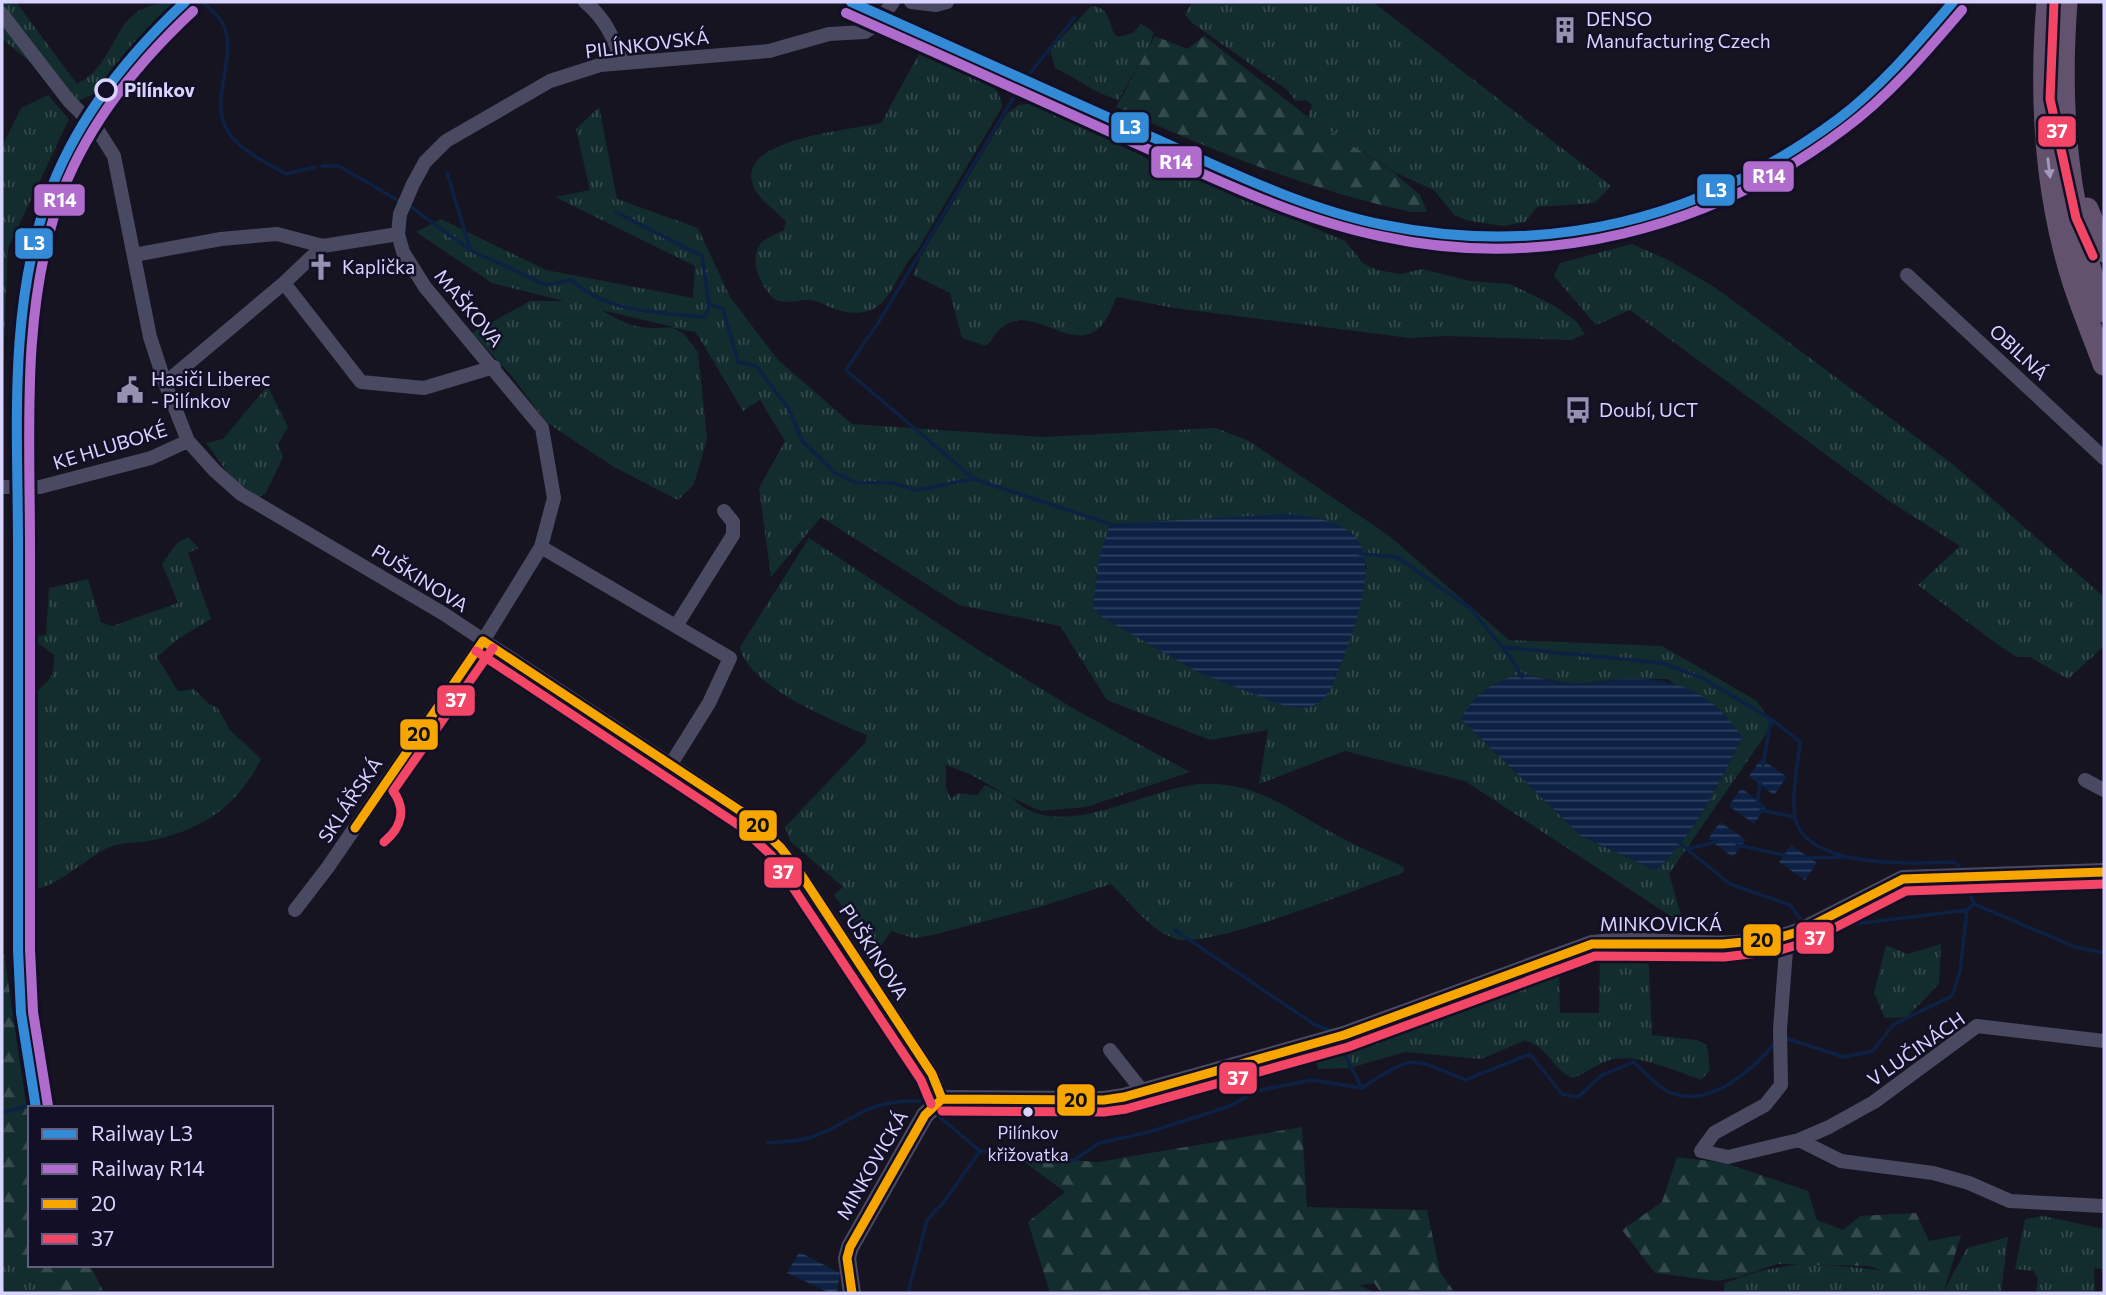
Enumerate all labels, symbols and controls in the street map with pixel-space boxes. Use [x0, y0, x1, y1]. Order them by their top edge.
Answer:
place label: DENSO Manufacturing Czech [1586, 7, 1771, 52]
building icon: DENSO Manufacturing Czech [1550, 15, 1580, 45]
street label: PILÍNKOVSKÁ [584, 24, 710, 63]
place label: Pilínkov [124, 78, 195, 101]
marker: Pilínkov [95, 79, 117, 101]
line badge: L3 [1110, 111, 1150, 144]
text: L3 [1119, 115, 1141, 138]
line badge: 37 [2037, 115, 2077, 148]
text: 37 [2046, 119, 2068, 142]
line badge: R14 [1150, 145, 1203, 179]
text: R14 [1159, 150, 1193, 173]
one-way arrow [2044, 157, 2055, 179]
line badge: R14 [1742, 160, 1795, 193]
text: R14 [1752, 164, 1786, 187]
line badge: L3 [1696, 173, 1736, 207]
text: L3 [1705, 178, 1727, 201]
line badge: R14 [33, 183, 86, 217]
text: R14 [43, 188, 77, 211]
line badge: L3 [14, 227, 54, 260]
text: L3 [23, 231, 45, 254]
church icon: Kaplička [306, 252, 336, 282]
place label: Kaplička [342, 255, 415, 278]
street label: MAŠKOVA [430, 263, 509, 351]
street label: OBILNÁ [1985, 319, 2053, 384]
place label: Hasiči Liberec - Pilínkov [151, 367, 270, 412]
public building icon: Hasiči Liberec - Pilínkov [115, 375, 145, 405]
bus stop icon: Doubí, UCT [1563, 395, 1593, 425]
place label: Doubí, UCT [1599, 398, 1698, 421]
street label: KE HLUBOKÉ [50, 417, 170, 474]
street label: PUŠKINOVA [368, 538, 473, 616]
line badge: 37 [436, 684, 476, 717]
text: 37 [445, 688, 467, 711]
line badge: 20 [399, 718, 439, 751]
text: 20 [407, 722, 431, 745]
street label: SKLÁŘSKÁ [313, 753, 386, 847]
line badge: 20 [738, 809, 778, 842]
text: 20 [746, 813, 770, 836]
line badge: 37 [763, 856, 803, 889]
text: 37 [772, 860, 794, 883]
street label: PUŠKINOVA [835, 899, 915, 1004]
street label: MINKOVICKÁ [1600, 912, 1722, 935]
line badge: 37 [1795, 921, 1835, 955]
line badge: 20 [1742, 923, 1782, 957]
text: 37 [1804, 926, 1826, 949]
text: 20 [1750, 928, 1774, 951]
street label: V LUČINÁCH [1862, 1006, 1969, 1091]
line badge: 37 [1218, 1061, 1258, 1095]
text: 37 [1227, 1066, 1249, 1089]
line badge: 20 [1056, 1083, 1096, 1117]
text: 20 [1064, 1088, 1088, 1111]
marker: Pilínkov křižovatka [1021, 1105, 1035, 1119]
legend [28, 1106, 273, 1267]
street label: MINKOVICKÁ [831, 1106, 912, 1223]
text: Railway L3 [91, 1120, 193, 1145]
place label: Pilínkov křižovatka [987, 1122, 1069, 1165]
text: Railway R14 [91, 1155, 205, 1180]
text: 20 [91, 1190, 116, 1215]
text: 37 [91, 1225, 114, 1250]

